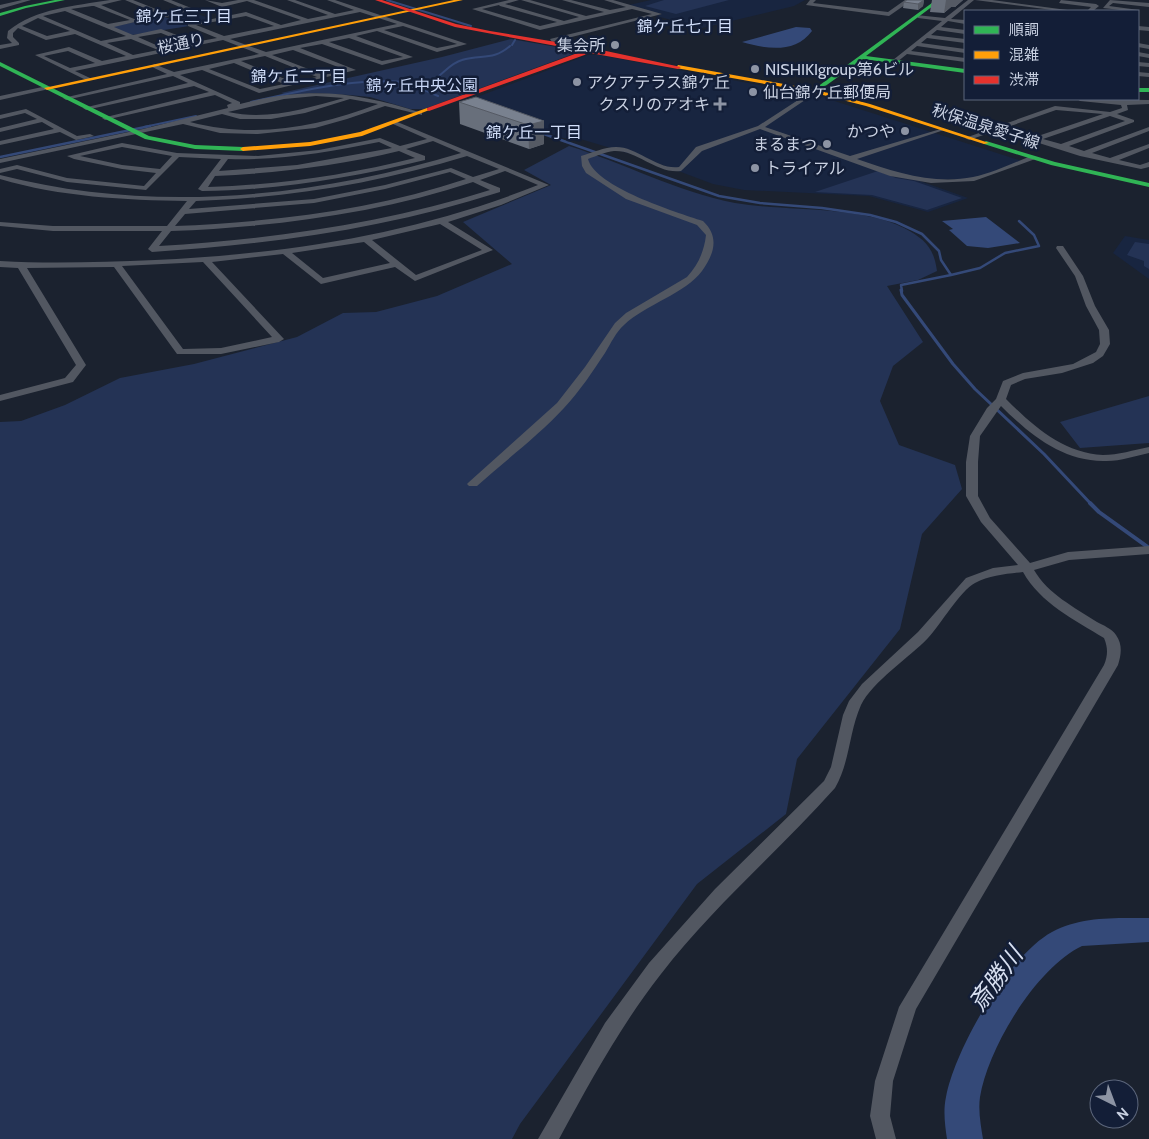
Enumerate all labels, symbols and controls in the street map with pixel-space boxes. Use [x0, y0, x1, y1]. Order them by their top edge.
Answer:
district label: 錦ケ丘三丁目 [136, 7, 232, 26]
legend [964, 10, 1139, 100]
district label: 錦ケ丘七丁目 [637, 17, 733, 36]
text: 順調 [1009, 21, 1039, 39]
street label: 桜通り [156, 29, 207, 58]
place label: 集会所 [557, 36, 605, 55]
marker: 集会所 [609, 39, 621, 51]
text: 混雑 [1009, 46, 1039, 64]
place label: NISHIKIgroup第6ビル [765, 60, 914, 79]
marker: NISHIKIgroup第6ビル [749, 63, 761, 75]
district label: 錦ケ丘二丁目 [251, 67, 347, 86]
text: 渋滞 [1009, 71, 1039, 89]
place label: アクアテラス錦ケ丘 [587, 73, 730, 92]
park label: 錦ヶ丘中央公園 [366, 76, 478, 95]
marker: アクアテラス錦ケ丘 [571, 76, 583, 88]
place label: 仙台錦ケ丘郵便局 [763, 83, 891, 102]
marker: 仙台錦ケ丘郵便局 [747, 86, 759, 98]
place label: クスリのアオキ [598, 95, 710, 114]
marker: クスリのアオキ [714, 98, 726, 110]
street label: 秋保温泉愛子線 [930, 100, 1042, 153]
place label: かつや [847, 122, 895, 141]
district label: 錦ケ丘一丁目 [486, 123, 582, 142]
marker: かつや [899, 125, 911, 137]
place label: まるまつ [753, 135, 817, 154]
marker: まるまつ [821, 138, 833, 150]
place label: トライアル [765, 159, 845, 178]
marker: トライアル [749, 162, 761, 174]
water label: 斎勝川 [963, 939, 1030, 1016]
north arrow [1089, 1079, 1139, 1129]
text: N [1113, 1104, 1132, 1124]

